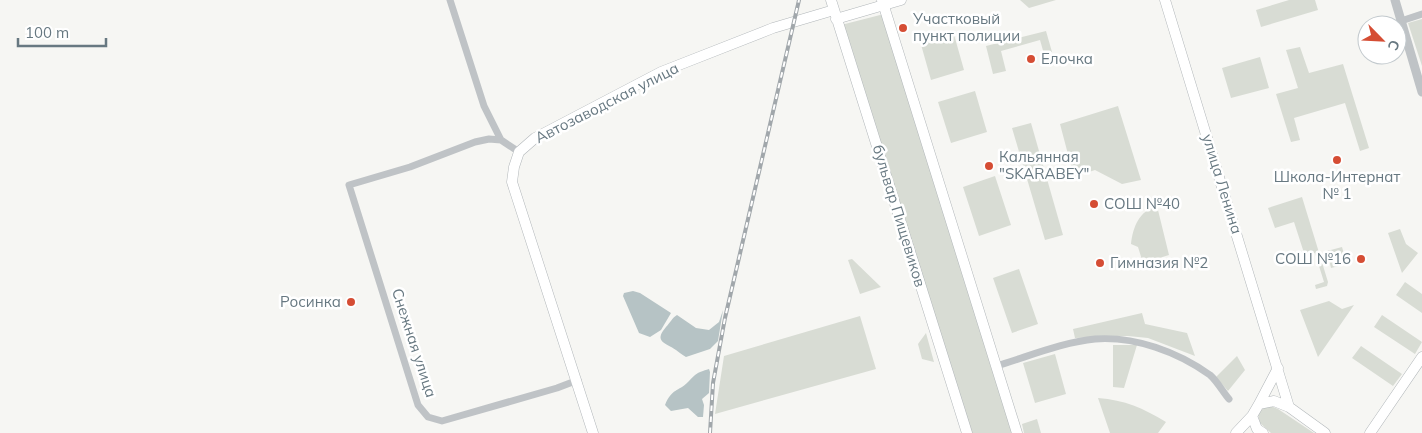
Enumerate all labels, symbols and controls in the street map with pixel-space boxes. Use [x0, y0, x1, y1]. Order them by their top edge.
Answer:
place label: Участковый пункт полиции [912, 9, 1020, 45]
scale bar [18, 15, 105, 47]
north arrow [1357, 15, 1407, 65]
marker: Участковый пункт полиции [897, 22, 909, 34]
text: 100 m [25, 23, 69, 42]
text: С [1384, 37, 1404, 53]
place label: Елочка [1041, 49, 1093, 68]
marker: Елочка [1025, 53, 1037, 65]
street label: Автозаводская улица [532, 58, 682, 147]
street label: улица Ленина [1198, 132, 1247, 236]
street label: бульвар Пищевиков [869, 142, 930, 289]
place label: Кальянная "SKARABEY" [999, 147, 1089, 183]
marker: Школа-Интернат № 1 [1331, 154, 1343, 166]
marker: Кальянная "SKARABEY" [983, 160, 995, 172]
place label: Школа-Интернат № 1 [1274, 167, 1400, 203]
place label: СОШ №40 [1104, 194, 1180, 213]
marker: СОШ №40 [1088, 198, 1100, 210]
place label: СОШ №16 [1275, 249, 1351, 268]
place label: Гимназия №2 [1110, 253, 1208, 272]
marker: СОШ №16 [1355, 253, 1367, 265]
marker: Гимназия №2 [1094, 257, 1106, 269]
street label: Снежная улица [388, 286, 441, 400]
place label: Росинка [280, 292, 341, 311]
marker: Росинка [345, 296, 357, 308]

